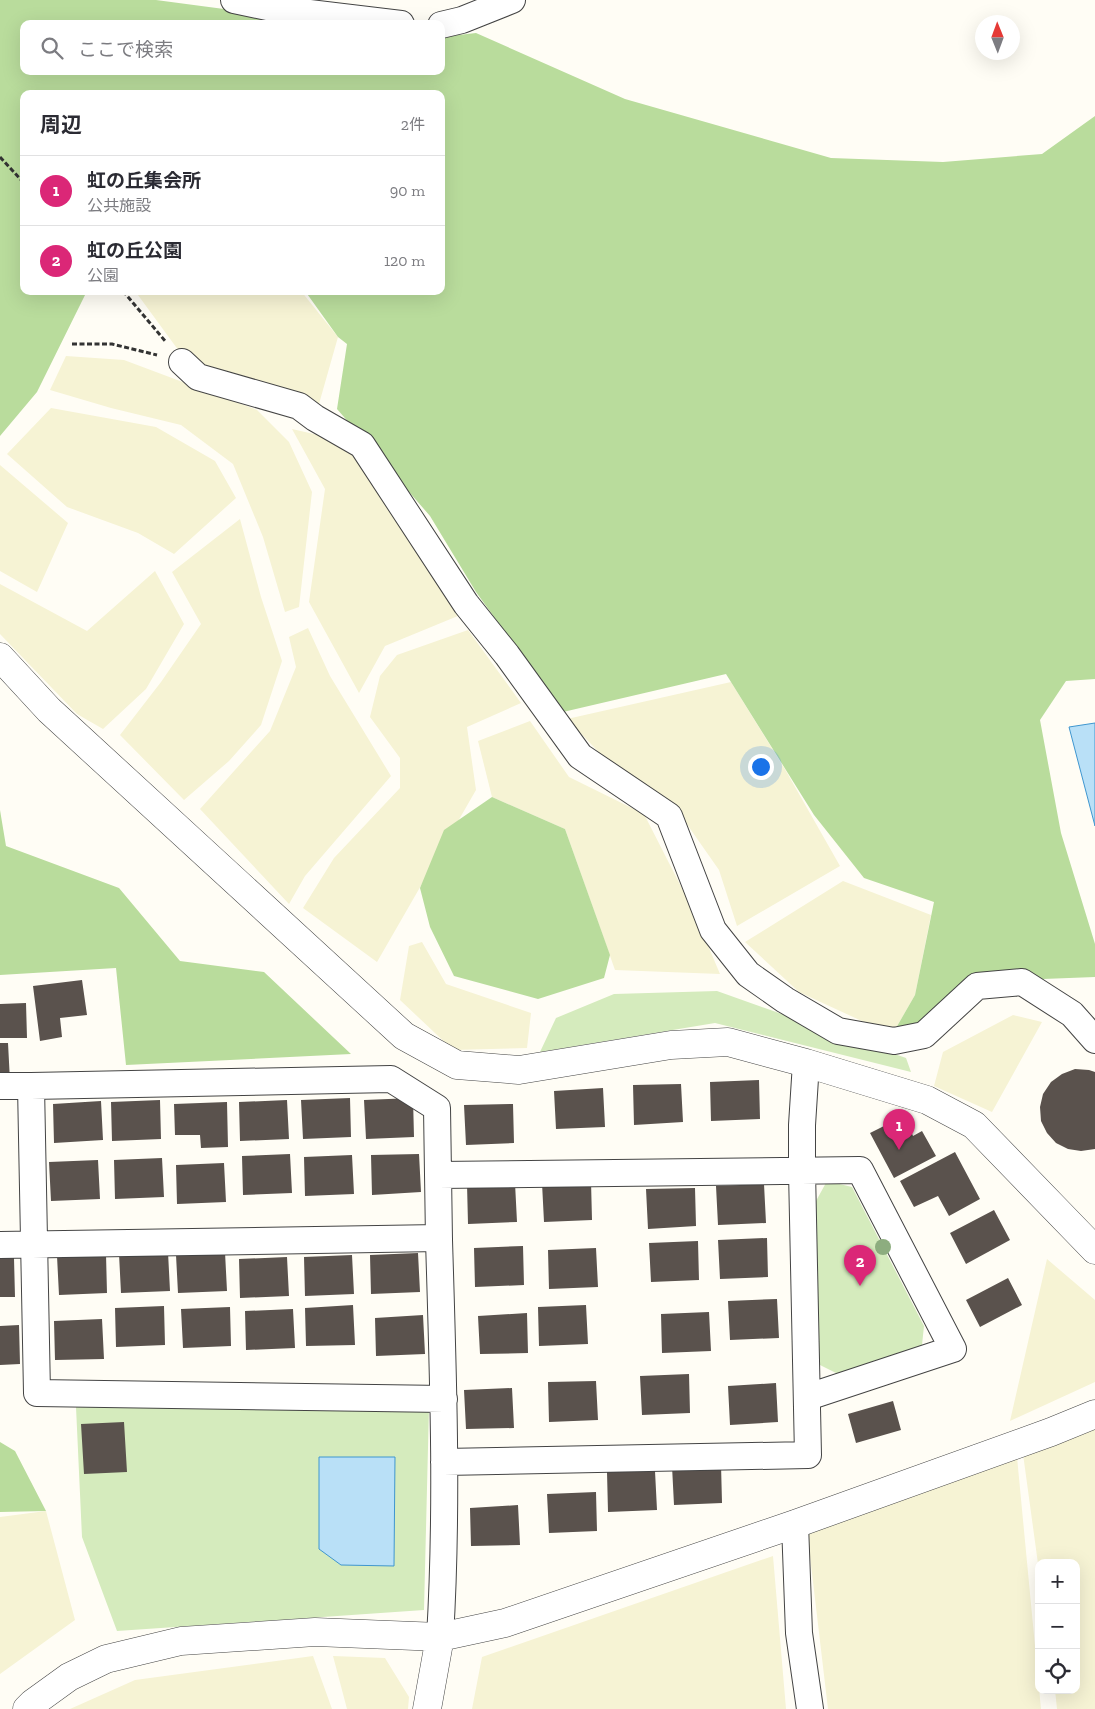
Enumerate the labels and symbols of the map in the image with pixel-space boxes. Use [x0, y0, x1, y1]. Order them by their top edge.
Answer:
north arrow [975, 15, 1020, 60]
your location [748, 754, 774, 780]
pin: 1 [883, 1109, 915, 1150]
pin: 2 [844, 1245, 876, 1286]

